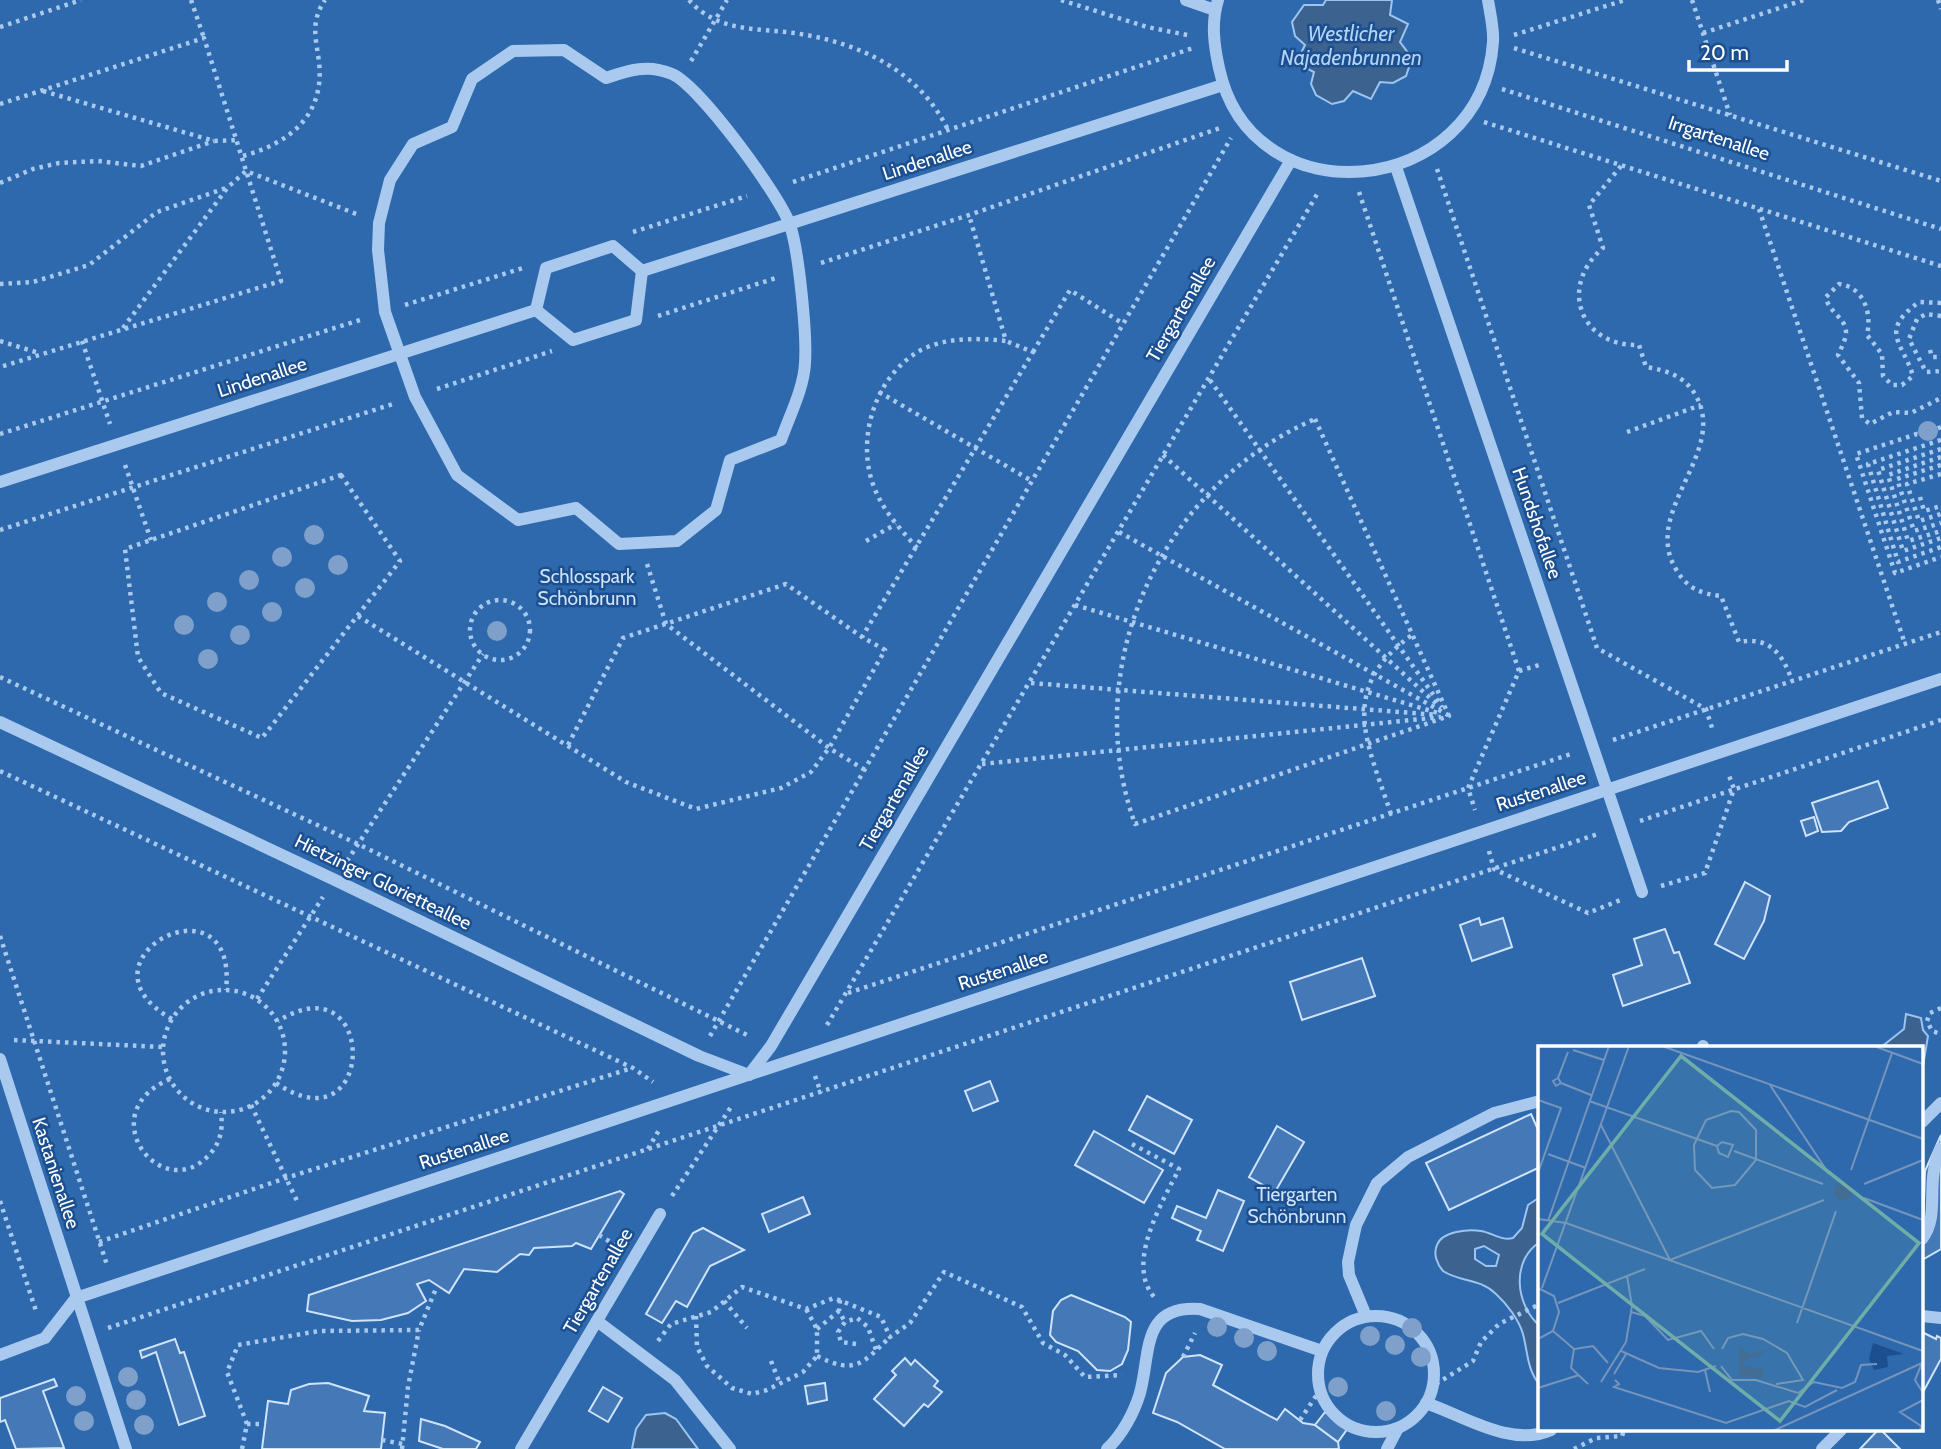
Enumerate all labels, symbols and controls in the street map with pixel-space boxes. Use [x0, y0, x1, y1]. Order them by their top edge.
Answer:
water label: Westlicher Najadenbrunnen [1280, 21, 1422, 71]
scale bar [1689, 28, 1787, 72]
text: 20 m [1700, 40, 1749, 65]
street label: Irrgartenallee [1665, 111, 1773, 165]
street label: Lindenallee [879, 135, 975, 185]
street label: Tiergartenallee [1141, 252, 1221, 366]
street label: Lindenallee [214, 352, 310, 402]
street label: Hundshofallee [1507, 464, 1567, 582]
park label: Schlosspark Schönbrunn [538, 565, 636, 610]
street label: Tiergartenallee [854, 741, 934, 855]
street label: Rustenallee [1493, 766, 1589, 816]
street label: Hietzinger Glorietteallee [291, 829, 475, 935]
street label: Rustenallee [955, 945, 1051, 995]
inset map [1538, 1046, 1924, 1432]
street label: Kastanienallee [27, 1114, 85, 1232]
street label: Rustenallee [416, 1124, 512, 1174]
park label: Tiergarten Schönbrunn [1248, 1183, 1346, 1228]
street label: Tiergartenallee [558, 1224, 638, 1338]

